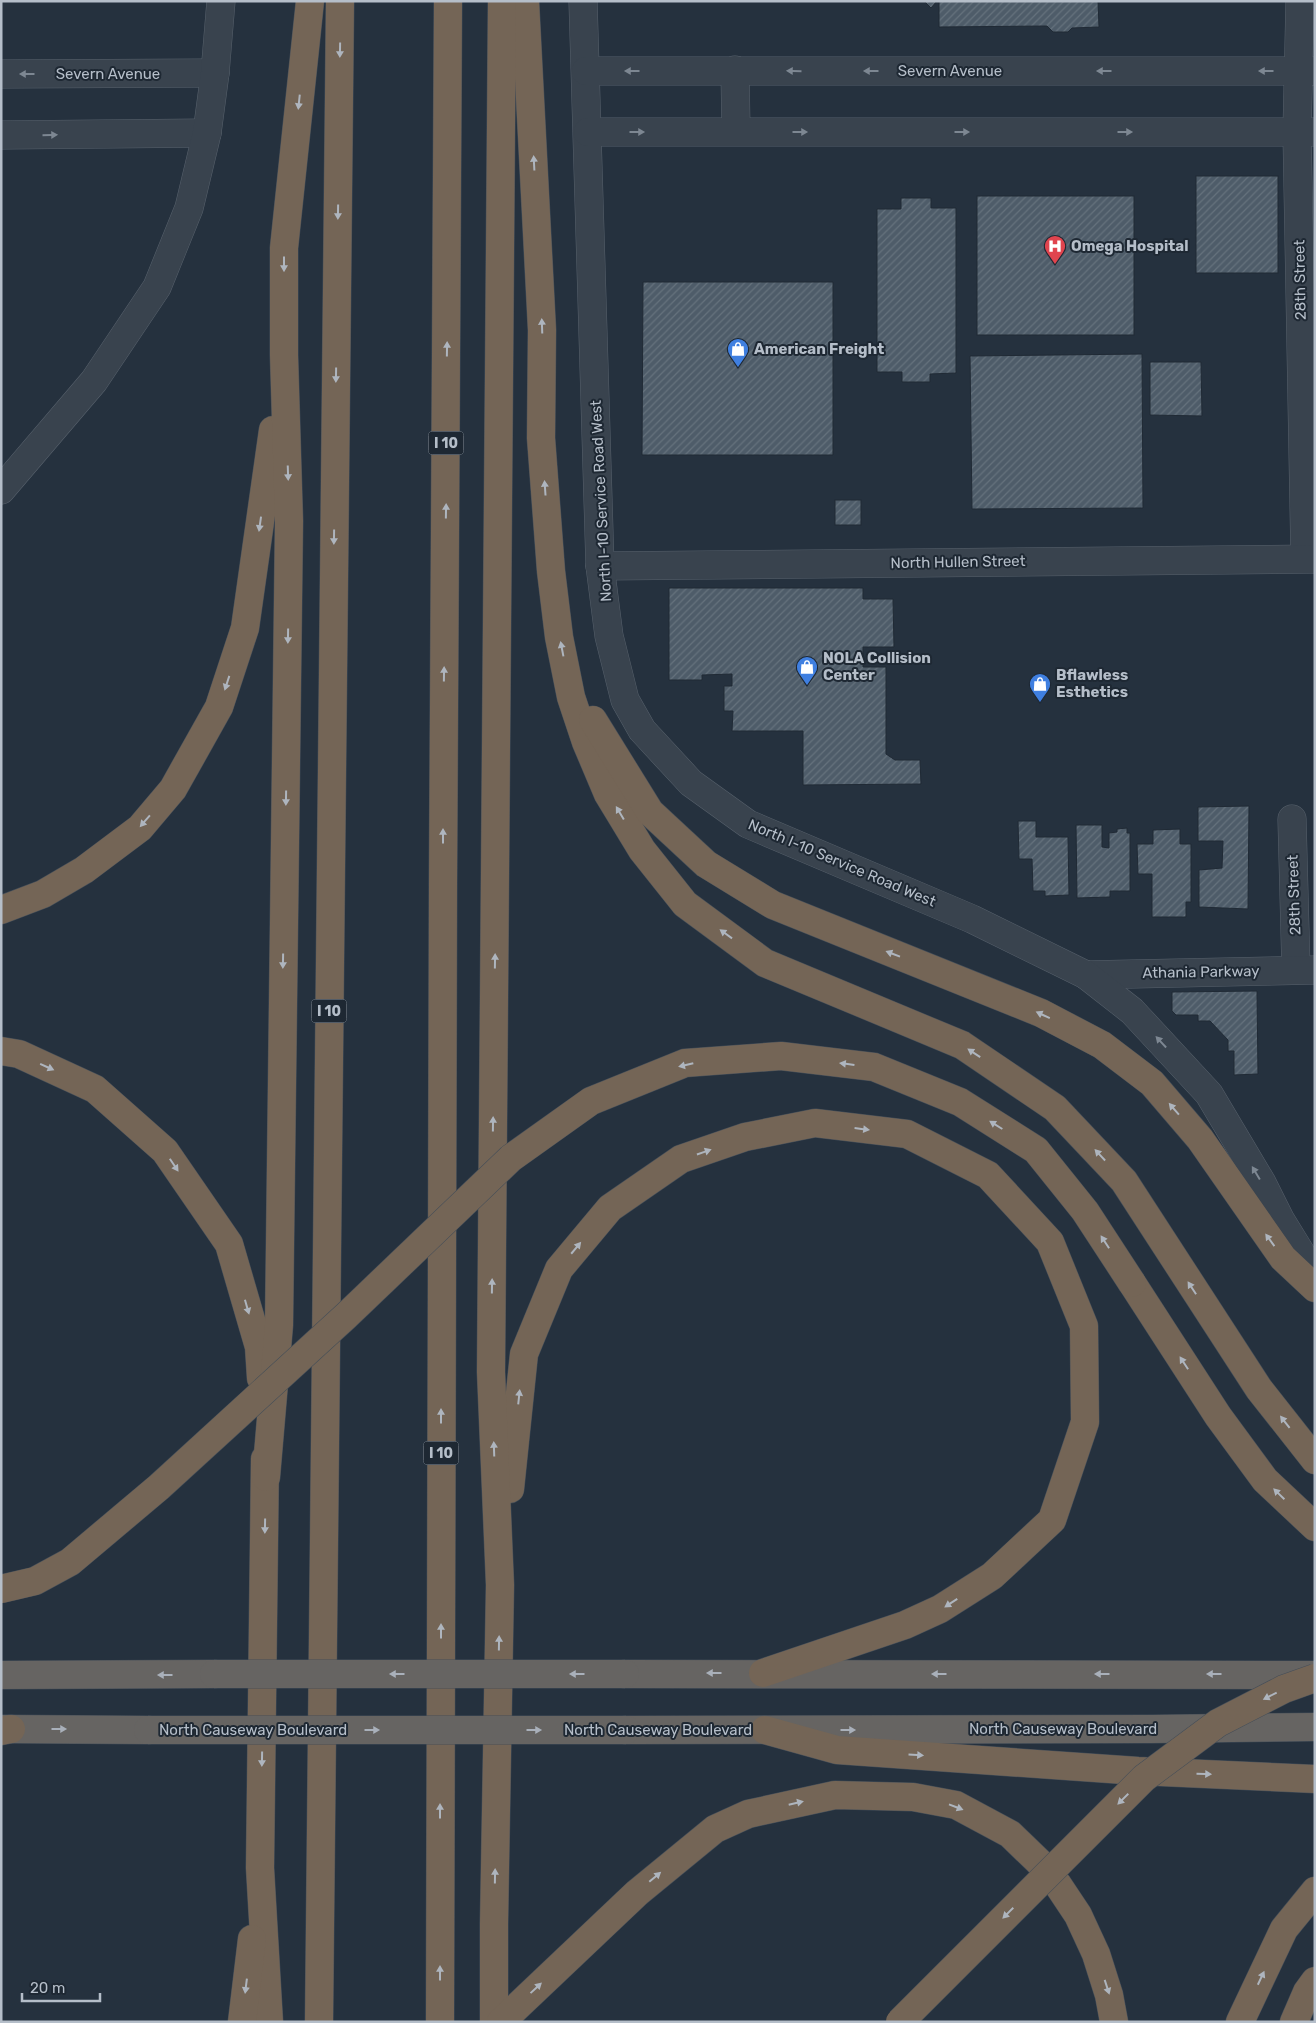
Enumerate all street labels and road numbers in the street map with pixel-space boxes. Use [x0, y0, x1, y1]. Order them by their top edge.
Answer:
street label: Severn Avenue [898, 62, 1002, 80]
street label: Severn Avenue [56, 65, 160, 83]
street label: 28th Street [1290, 240, 1310, 320]
street label: North I-10 Service Road West [587, 400, 615, 602]
road number: I 10 [428, 432, 464, 454]
street label: North Hullen Street [890, 552, 1026, 572]
street label: North I-10 Service Road West [745, 815, 939, 911]
street label: 28th Street [1284, 854, 1304, 935]
street label: Athania Parkway [1142, 962, 1260, 982]
road number: I 10 [312, 999, 346, 1022]
road number: I 10 [424, 1442, 458, 1465]
street label: North Causeway Boulevard [969, 1720, 1157, 1738]
street label: North Causeway Boulevard [159, 1721, 347, 1739]
street label: North Causeway Boulevard [564, 1721, 752, 1739]

